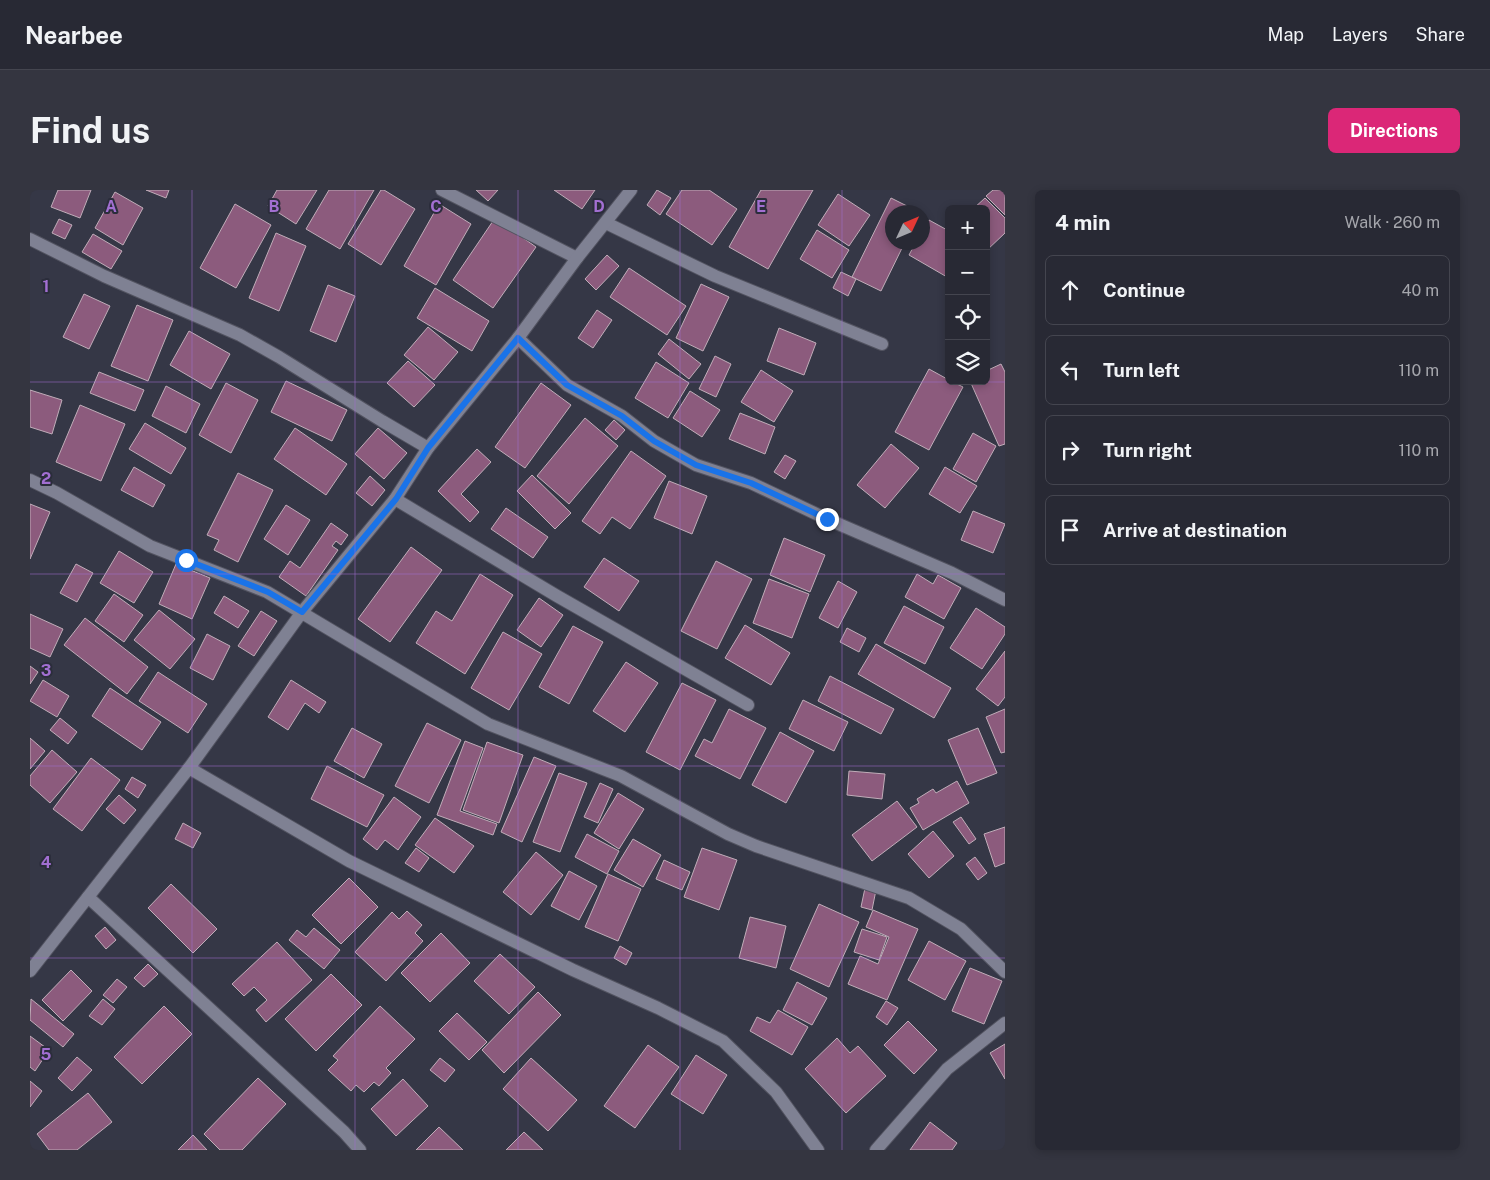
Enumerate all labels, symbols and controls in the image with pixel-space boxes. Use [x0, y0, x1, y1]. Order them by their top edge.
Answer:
text: Nearbee [25, 21, 123, 49]
text: Map [1268, 24, 1304, 45]
text: Layers [1332, 24, 1388, 45]
text: Share [1416, 24, 1465, 45]
button: Directions [1328, 108, 1460, 153]
text: Find us [30, 110, 150, 151]
text: A [105, 197, 117, 216]
text: B [269, 197, 280, 216]
text: C [430, 197, 442, 216]
text: D [593, 197, 605, 216]
text: E [756, 197, 766, 216]
north arrow [885, 205, 930, 250]
map controls [945, 205, 990, 385]
button: + [945, 205, 990, 250]
text: 4 min [1055, 210, 1110, 235]
text: Walk · 260 m [1345, 213, 1440, 232]
button: − [945, 250, 990, 295]
icon: ahead [1056, 276, 1084, 304]
text: 1 [43, 277, 49, 296]
text: Continue [1103, 279, 1185, 301]
text: 40 m [1401, 281, 1439, 300]
button: locate [945, 295, 990, 340]
button: layers [945, 340, 990, 385]
icon: left [1056, 356, 1084, 384]
text: Turn left [1103, 359, 1180, 381]
text: 110 m [1398, 361, 1439, 380]
icon: right [1056, 436, 1084, 464]
text: Turn right [1103, 439, 1192, 461]
text: 110 m [1398, 441, 1439, 460]
text: 2 [41, 469, 51, 488]
route end [816, 508, 839, 531]
icon: arrive [1056, 516, 1084, 544]
text: Arrive at destination [1103, 519, 1287, 541]
route start [175, 549, 198, 572]
text: 3 [41, 661, 51, 680]
text: 4 [41, 853, 52, 872]
text: 5 [41, 1045, 52, 1064]

